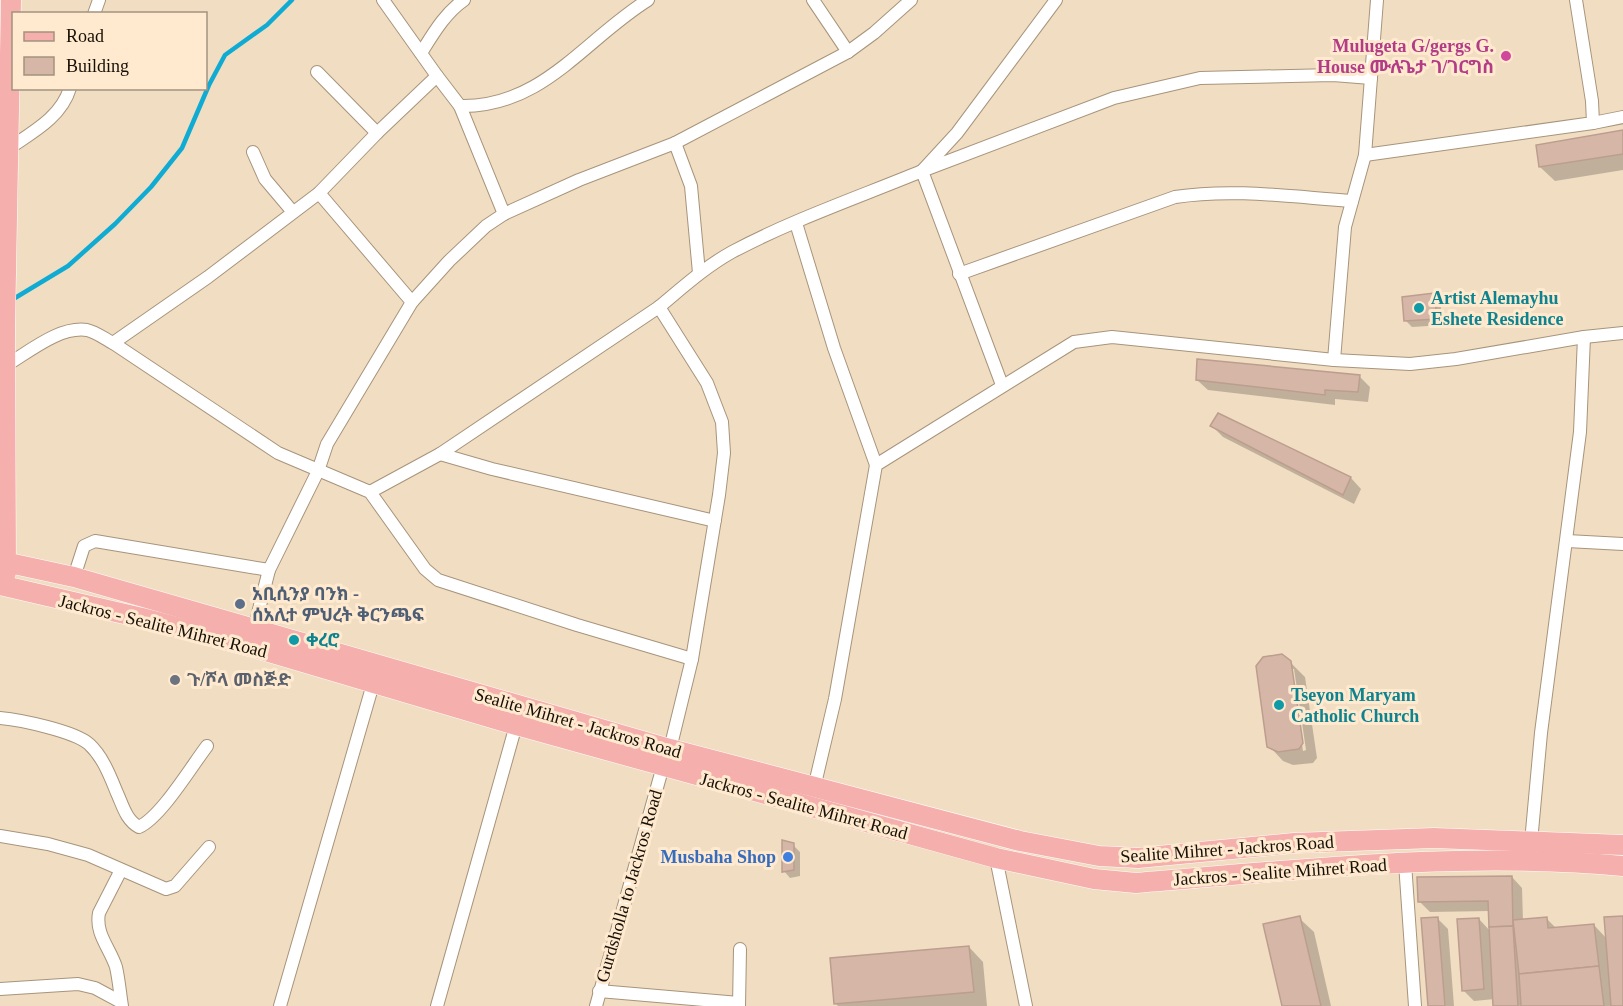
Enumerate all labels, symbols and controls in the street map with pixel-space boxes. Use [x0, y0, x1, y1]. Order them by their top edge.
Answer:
legend [12, 12, 207, 90]
text: Road [66, 26, 104, 46]
place label: Mulugeta G/gergs G. House ሙሉጌታ ገ/ገርግስ [1317, 36, 1494, 77]
marker: Mulugeta G/gergs G. House ሙሉጌታ ገ/ገርግስ [1499, 49, 1513, 63]
text: Building [66, 56, 129, 76]
place label: Artist Alemayhu Eshete Residence [1431, 288, 1563, 329]
marker: Artist Alemayhu Eshete Residence [1412, 301, 1426, 315]
place label: አቢሲንያ ባንክ - ሰአሊተ ምህረት ቅርንጫፍ [252, 584, 424, 625]
street label: Jackros - Sealite Mihret Road [57, 590, 269, 662]
marker: አቢሲንያ ባንክ - ሰአሊተ ምህረት ቅርንጫፍ [233, 597, 247, 611]
place label: ቀረሮ [306, 630, 340, 650]
marker: ቀረሮ [287, 633, 301, 647]
place label: ጉ/ሾላ መስጅድ [187, 670, 291, 690]
marker: ጉ/ሾላ መስጅድ [168, 673, 182, 687]
street label: Sealite Mihret - Jackros Road [472, 684, 684, 762]
place label: Tseyon Maryam Catholic Church [1291, 685, 1419, 726]
marker: Tseyon Maryam Catholic Church [1272, 698, 1286, 712]
street label: Jackros - Sealite Mihret Road [698, 769, 910, 843]
street label: Gurdsholla to Jackros Road [592, 787, 666, 985]
street label: Sealite Mihret - Jackros Road [1120, 832, 1334, 866]
place label: Musbaha Shop [660, 847, 776, 867]
marker: Musbaha Shop [781, 850, 795, 864]
street label: Jackros - Sealite Mihret Road [1173, 855, 1387, 889]

